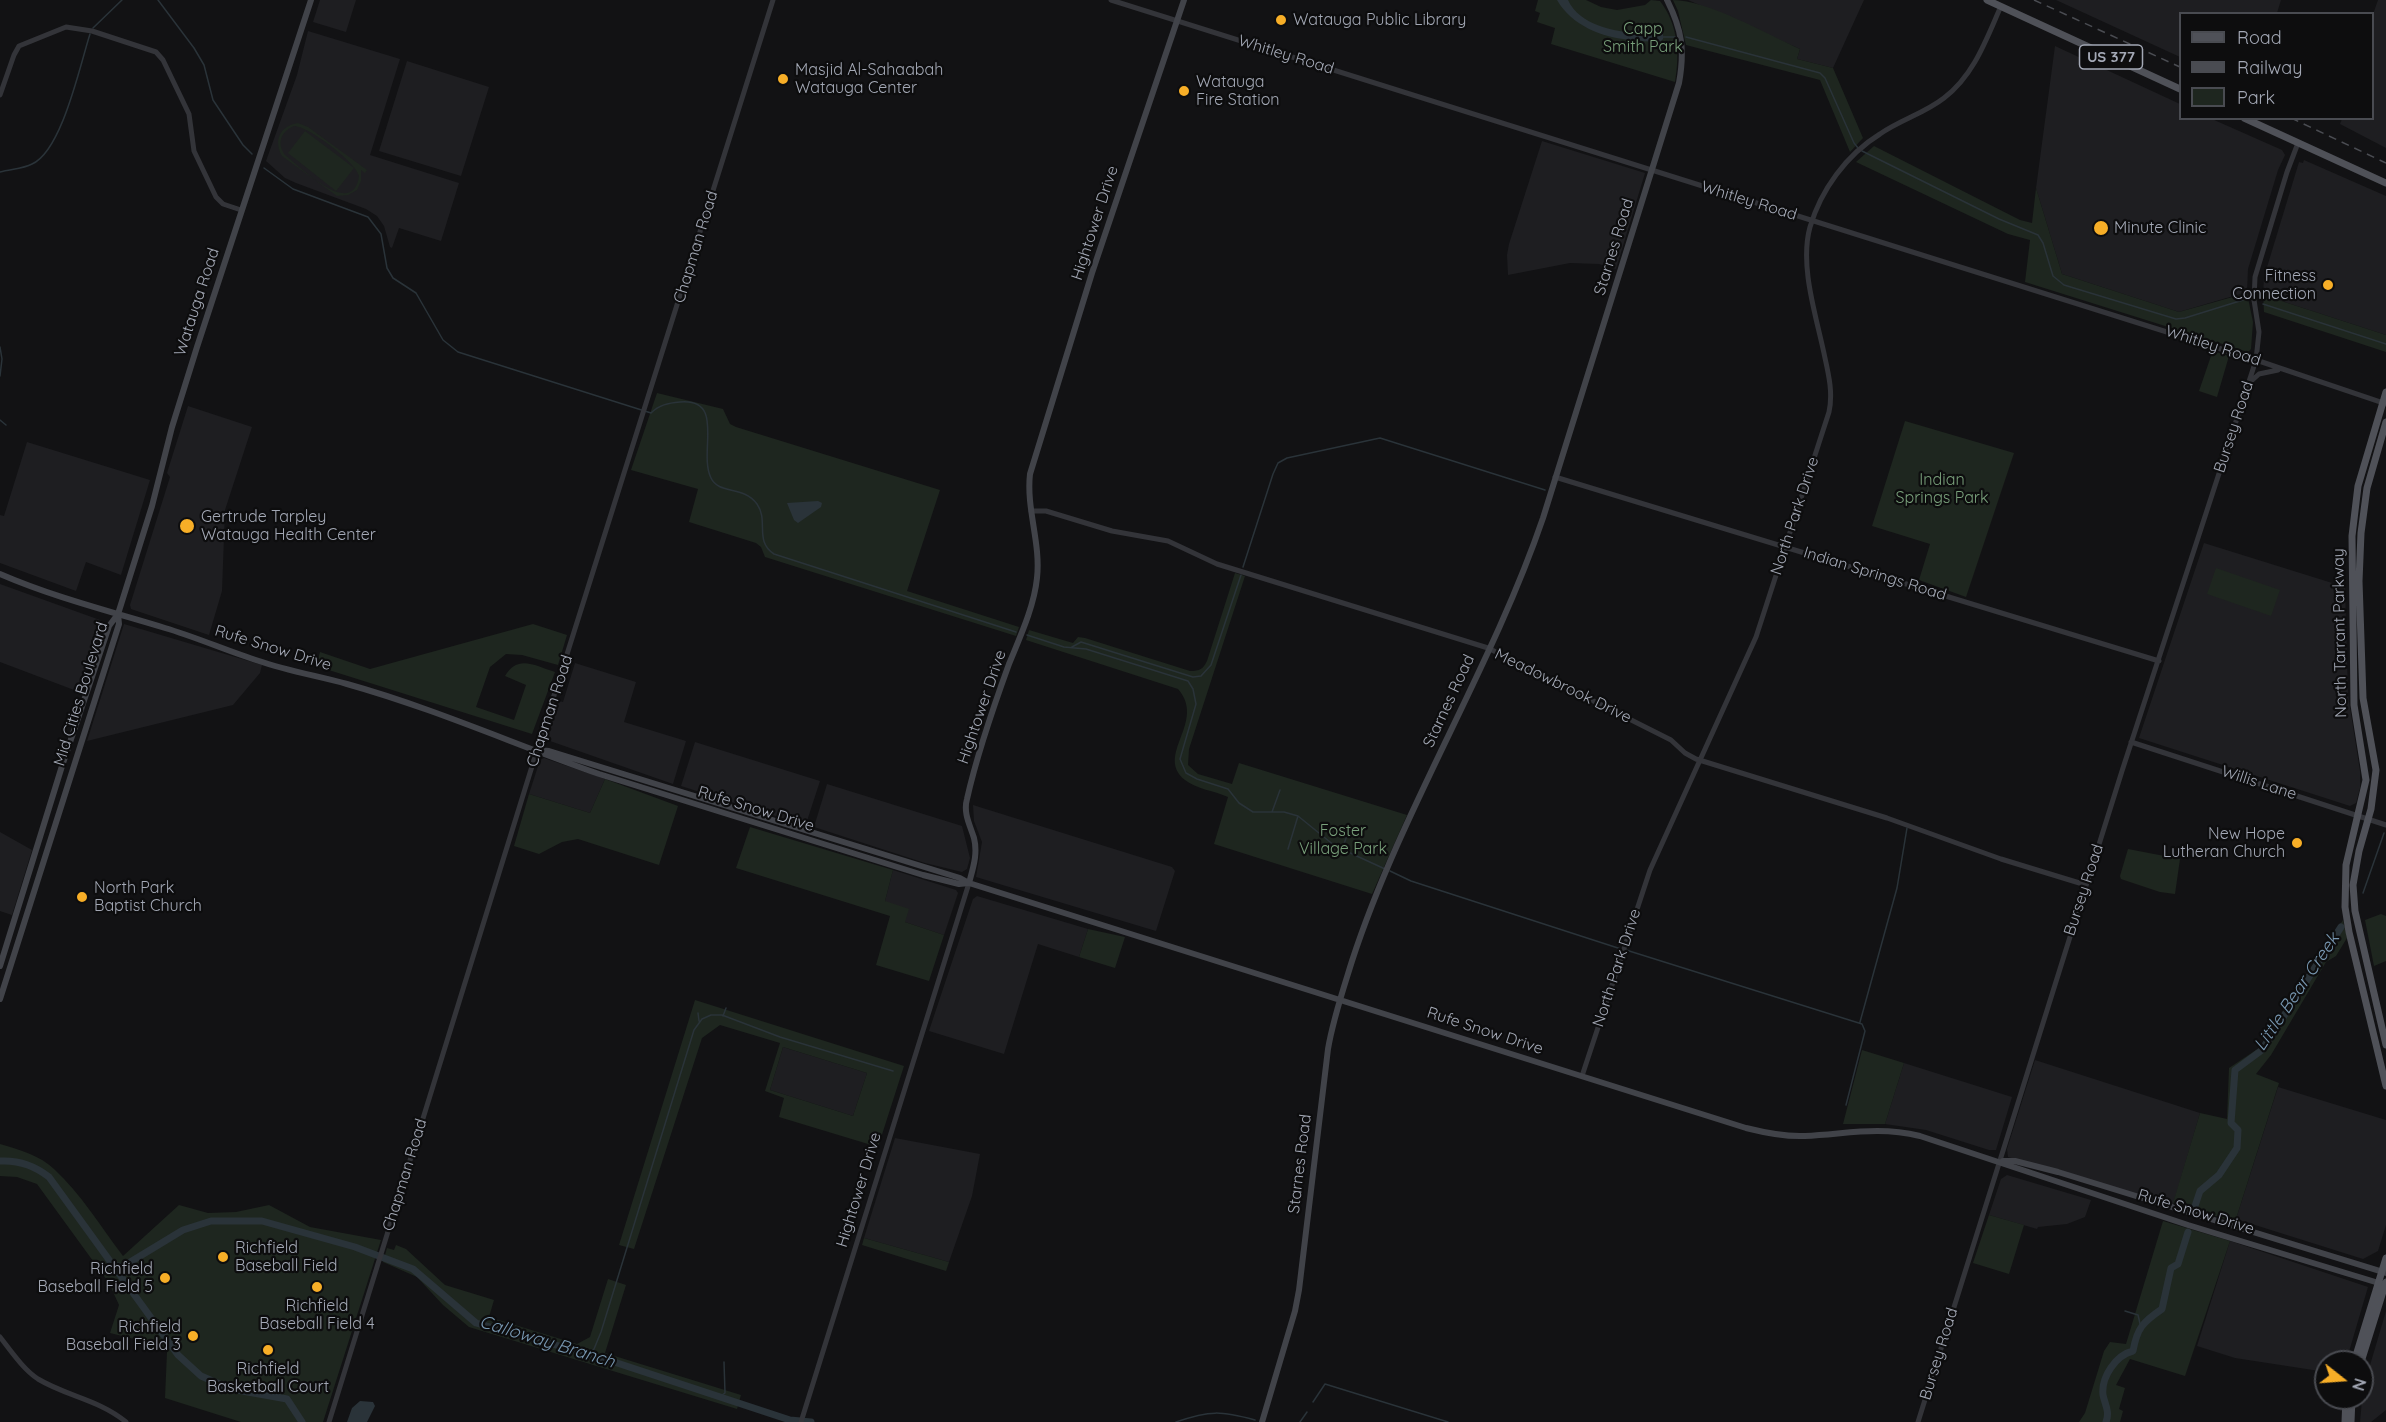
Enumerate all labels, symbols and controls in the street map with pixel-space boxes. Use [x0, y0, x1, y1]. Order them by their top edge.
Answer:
place label: Watauga Public Library [1293, 10, 1466, 30]
legend [2179, 12, 2374, 120]
marker: Watauga Public Library [1274, 13, 1288, 27]
park label: Capp Smith Park [1603, 19, 1683, 57]
text: Road [2237, 26, 2282, 49]
street label: Whitley Road [1236, 31, 1336, 79]
road number: US 377 [2080, 45, 2142, 69]
text: Railway [2237, 56, 2303, 79]
place label: Masjid Al-Sahaabah Watauga Center [795, 60, 943, 98]
marker: Masjid Al-Sahaabah Watauga Center [776, 72, 790, 86]
place label: Watauga Fire Station [1196, 72, 1280, 110]
marker: Watauga Fire Station [1177, 84, 1191, 98]
text: Park [2237, 86, 2275, 109]
street label: Hightower Drive [1067, 163, 1123, 283]
street label: Whitley Road [1699, 177, 1799, 225]
street label: Chapman Road [670, 188, 722, 306]
street label: Starnes Road [1590, 196, 1638, 298]
place label: Minute Clinic [2114, 218, 2206, 238]
marker: Minute Clinic [2092, 219, 2110, 237]
street label: Watauga Road [170, 246, 224, 358]
place label: Fitness Connection [2232, 266, 2316, 304]
marker: Fitness Connection [2321, 278, 2335, 292]
street label: Whitley Road [2163, 322, 2263, 370]
street label: Bursey Road [2210, 379, 2258, 475]
street label: North Park Drive [1767, 454, 1823, 578]
park label: Indian Springs Park [1895, 470, 1989, 508]
place label: Gertrude Tarpley Watauga Health Center [201, 507, 376, 545]
marker: Gertrude Tarpley Watauga Health Center [178, 517, 196, 535]
street label: Indian Springs Road [1801, 543, 1949, 605]
street label: North Tarrant Parkway [2329, 548, 2351, 718]
street label: Mid Cities Boulevard [50, 620, 112, 768]
street label: Rufe Snow Drive [212, 621, 334, 675]
street label: Meadowbrook Drive [1492, 645, 1634, 727]
street label: Hightower Drive [954, 648, 1010, 766]
street label: Starnes Road [1419, 652, 1479, 750]
street label: Chapman Road [523, 653, 577, 769]
street label: Willis Lane [2219, 762, 2299, 804]
street label: Rufe Snow Drive [695, 782, 817, 836]
park label: Foster Village Park [1299, 821, 1387, 859]
place label: New Hope Lutheran Church [2163, 824, 2285, 862]
marker: New Hope Lutheran Church [2290, 836, 2304, 850]
street label: Bursey Road [2060, 842, 2108, 938]
place label: North Park Baptist Church [94, 878, 202, 916]
marker: North Park Baptist Church [75, 890, 89, 904]
street label: North Park Drive [1589, 906, 1645, 1030]
water label: Little Bear Creek [2250, 929, 2344, 1055]
street label: Rufe Snow Drive [1424, 1003, 1546, 1059]
street label: Starnes Road [1284, 1113, 1316, 1215]
street label: Chapman Road [379, 1116, 431, 1234]
street label: Hightower Drive [832, 1130, 886, 1250]
street label: Rufe Snow Drive [2135, 1185, 2257, 1239]
place label: Richfield Baseball Field [235, 1238, 338, 1276]
marker: Richfield Baseball Field [216, 1250, 230, 1264]
place label: Richfield Baseball Field 5 [37, 1259, 153, 1297]
marker: Richfield Baseball Field 5 [158, 1271, 172, 1285]
marker: Richfield Baseball Field 4 [310, 1280, 324, 1294]
place label: Richfield Baseball Field 4 [259, 1296, 375, 1334]
street label: Bursey Road [1916, 1306, 1962, 1402]
water label: Calloway Branch [477, 1311, 617, 1373]
place label: Richfield Baseball Field 3 [66, 1317, 181, 1355]
marker: Richfield Baseball Field 3 [186, 1329, 200, 1343]
marker: Richfield Basketball Court [261, 1343, 275, 1357]
north arrow [2314, 1350, 2374, 1410]
place label: Richfield Basketball Court [207, 1359, 329, 1397]
text: N [2348, 1376, 2371, 1393]

